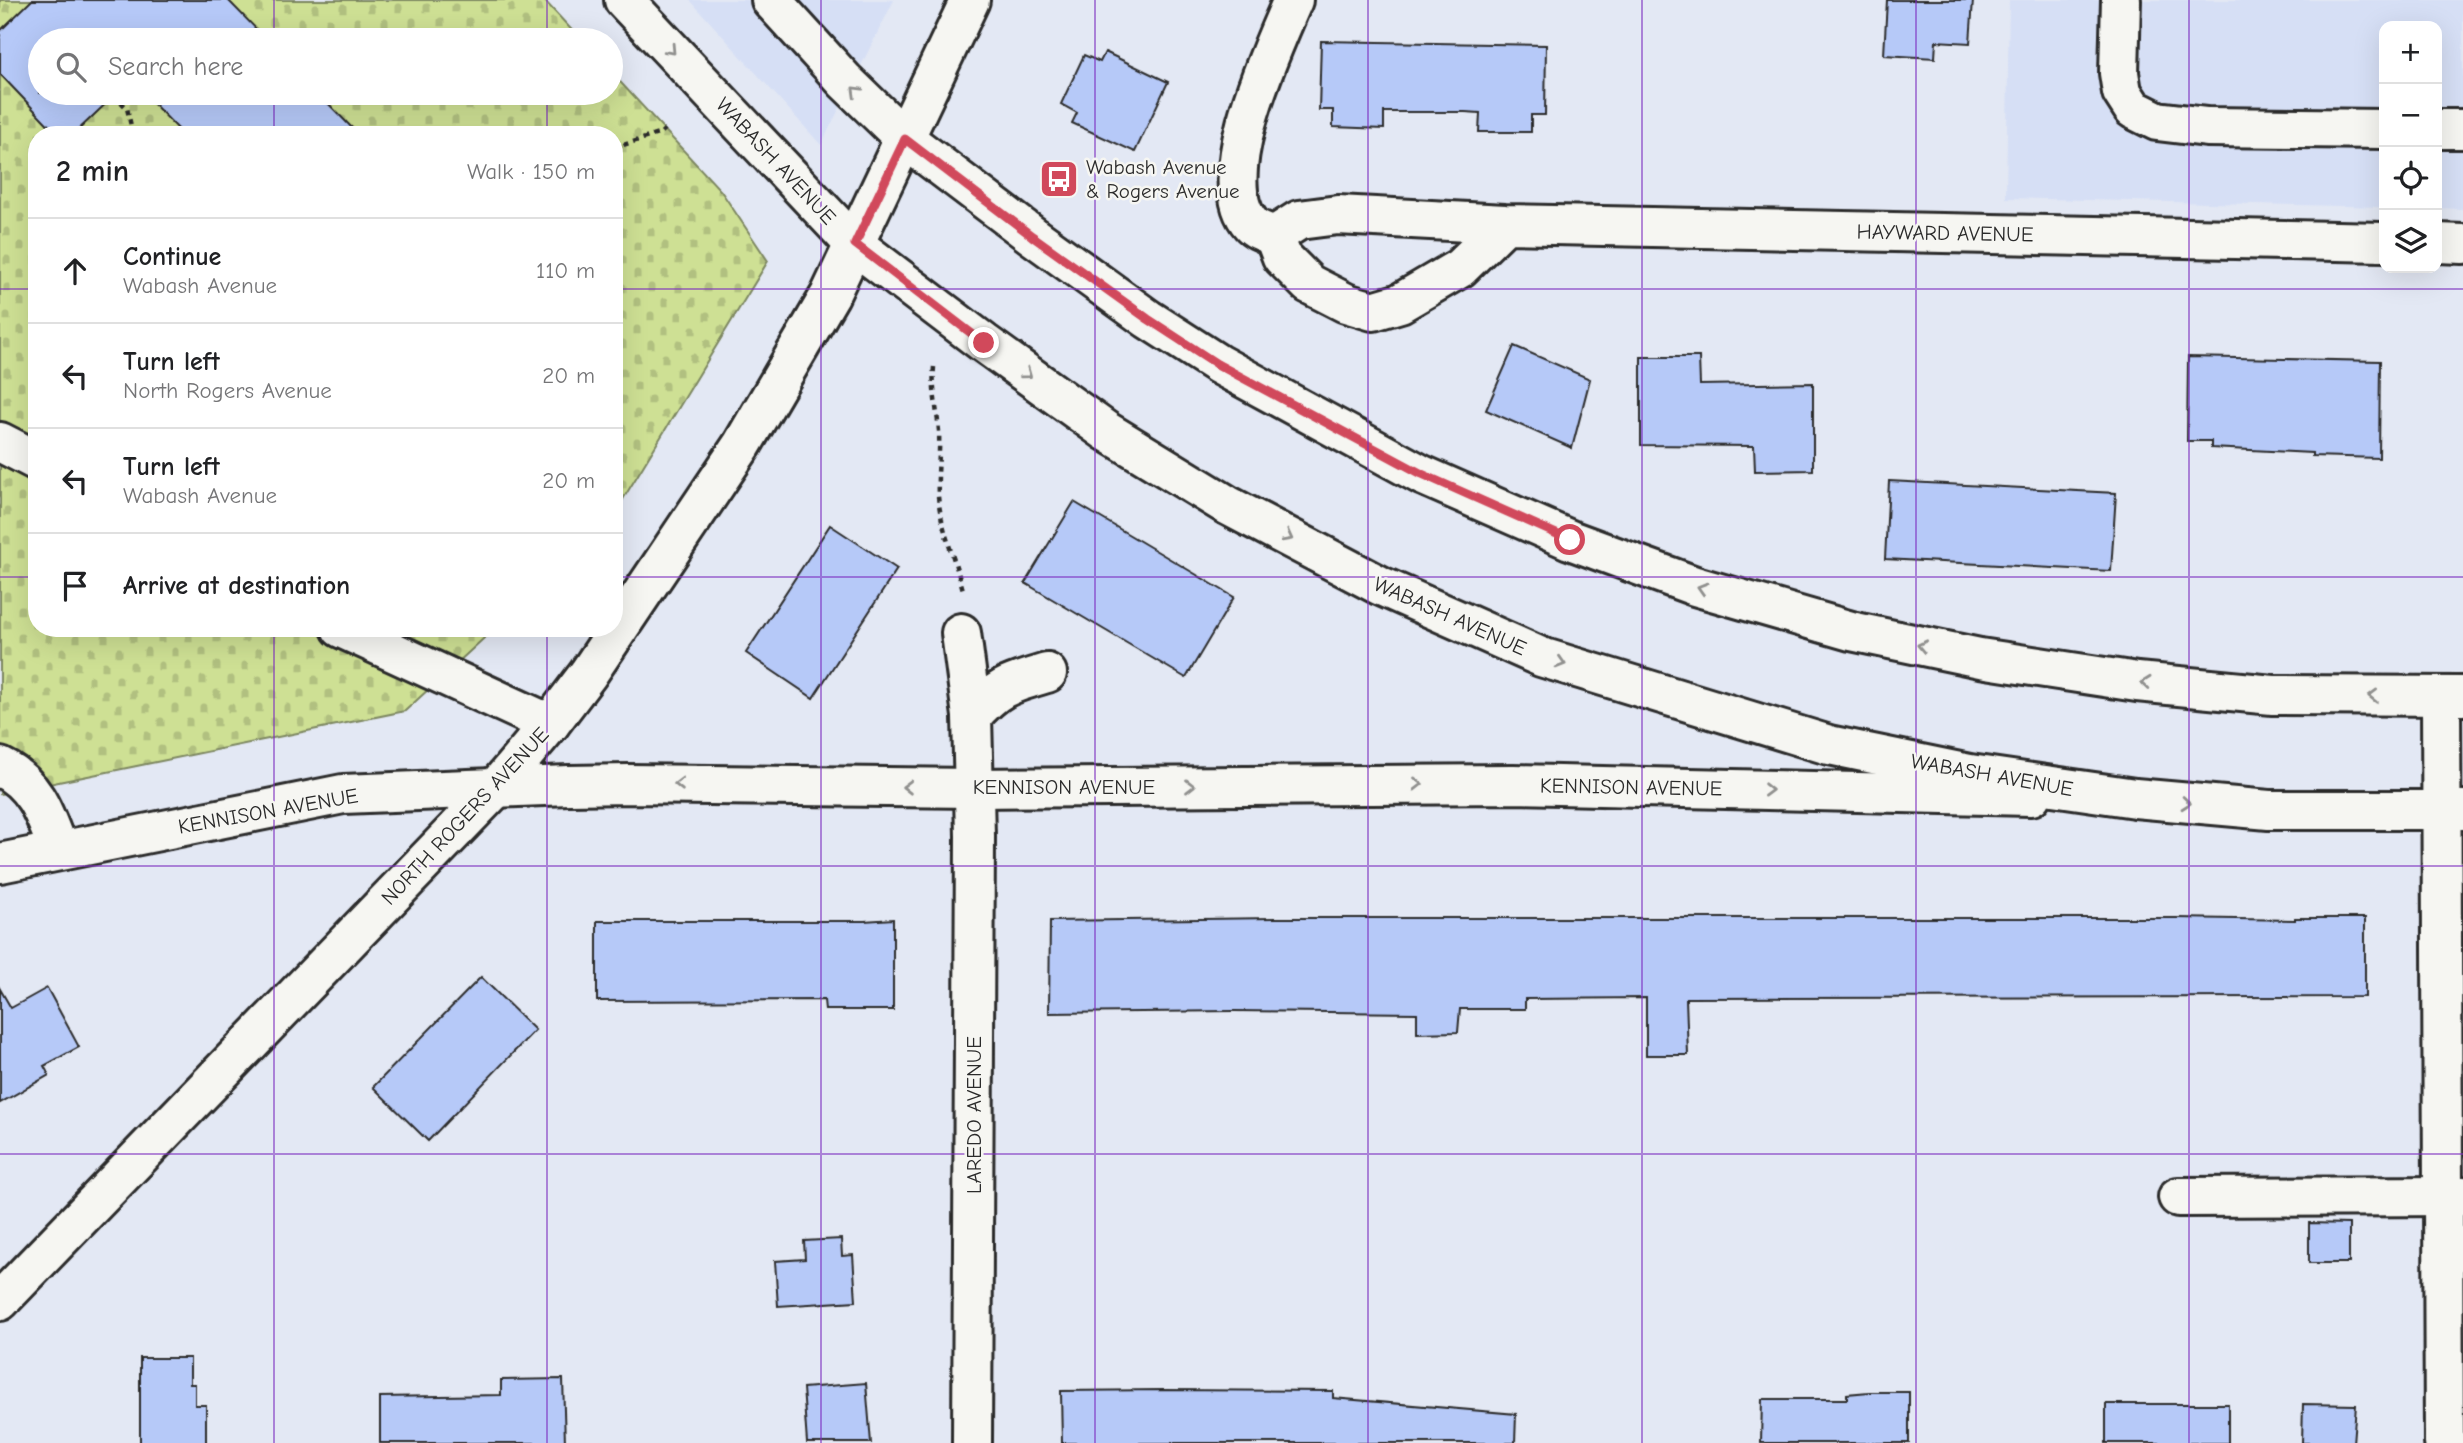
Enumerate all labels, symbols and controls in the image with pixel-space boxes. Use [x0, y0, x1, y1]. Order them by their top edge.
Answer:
map controls [2379, 21, 2442, 273]
button: + [2379, 21, 2442, 84]
search box [28, 28, 623, 105]
one-way arrow [663, 42, 676, 55]
icon: search [52, 48, 90, 86]
text: Search here [108, 52, 243, 82]
button: − [2379, 84, 2442, 147]
one-way arrow [851, 87, 864, 100]
street label: WABASH AVENUE [711, 93, 841, 229]
button: locate [2379, 147, 2442, 210]
text: 2 min [56, 154, 129, 189]
place label: Wabash Avenue & Rogers Avenue [1086, 155, 1240, 203]
text: Walk · 150 m [467, 158, 595, 185]
bus stop icon: Wabash Avenue & Rogers Avenue [1038, 158, 1080, 200]
button: layers [2379, 210, 2442, 273]
street label: HAYWARD AVENUE [1856, 219, 2034, 247]
text: Continue [123, 242, 221, 272]
icon: ahead [56, 252, 94, 290]
text: 110 m [536, 257, 595, 284]
text: Wabash Avenue [123, 272, 277, 299]
route end [968, 327, 999, 358]
text: Turn left [123, 347, 220, 377]
icon: left [56, 357, 94, 395]
text: 20 m [542, 362, 595, 389]
one-way arrow [1019, 366, 1032, 378]
text: North Rogers Avenue [123, 377, 332, 404]
text: Turn left [123, 452, 220, 482]
icon: left [56, 462, 94, 500]
text: 20 m [542, 467, 595, 494]
text: Wabash Avenue [123, 482, 277, 509]
route start [1554, 524, 1585, 555]
one-way arrow [1280, 528, 1293, 542]
icon: arrive [56, 567, 94, 605]
text: Arrive at destination [123, 571, 350, 601]
street label: WABASH AVENUE [1370, 572, 1530, 660]
one-way arrow [1696, 581, 1708, 596]
one-way arrow [1916, 640, 1928, 655]
one-way arrow [1554, 654, 1566, 669]
one-way arrow [2140, 676, 2151, 691]
one-way arrow [2367, 688, 2378, 703]
street label: NORTH ROGERS AVENUE [376, 722, 554, 910]
street label: WABASH AVENUE [1909, 749, 2075, 801]
street label: KENNISON AVENUE [1540, 773, 1722, 801]
street label: KENNISON AVENUE [973, 775, 1155, 799]
one-way arrow [673, 776, 684, 792]
one-way arrow [1413, 776, 1423, 792]
one-way arrow [1185, 778, 1196, 794]
one-way arrow [901, 779, 911, 795]
one-way arrow [1763, 782, 1773, 798]
street label: KENNISON AVENUE [176, 783, 360, 839]
one-way arrow [2181, 795, 2192, 810]
street label: LAREDO AVENUE [962, 1036, 986, 1194]

